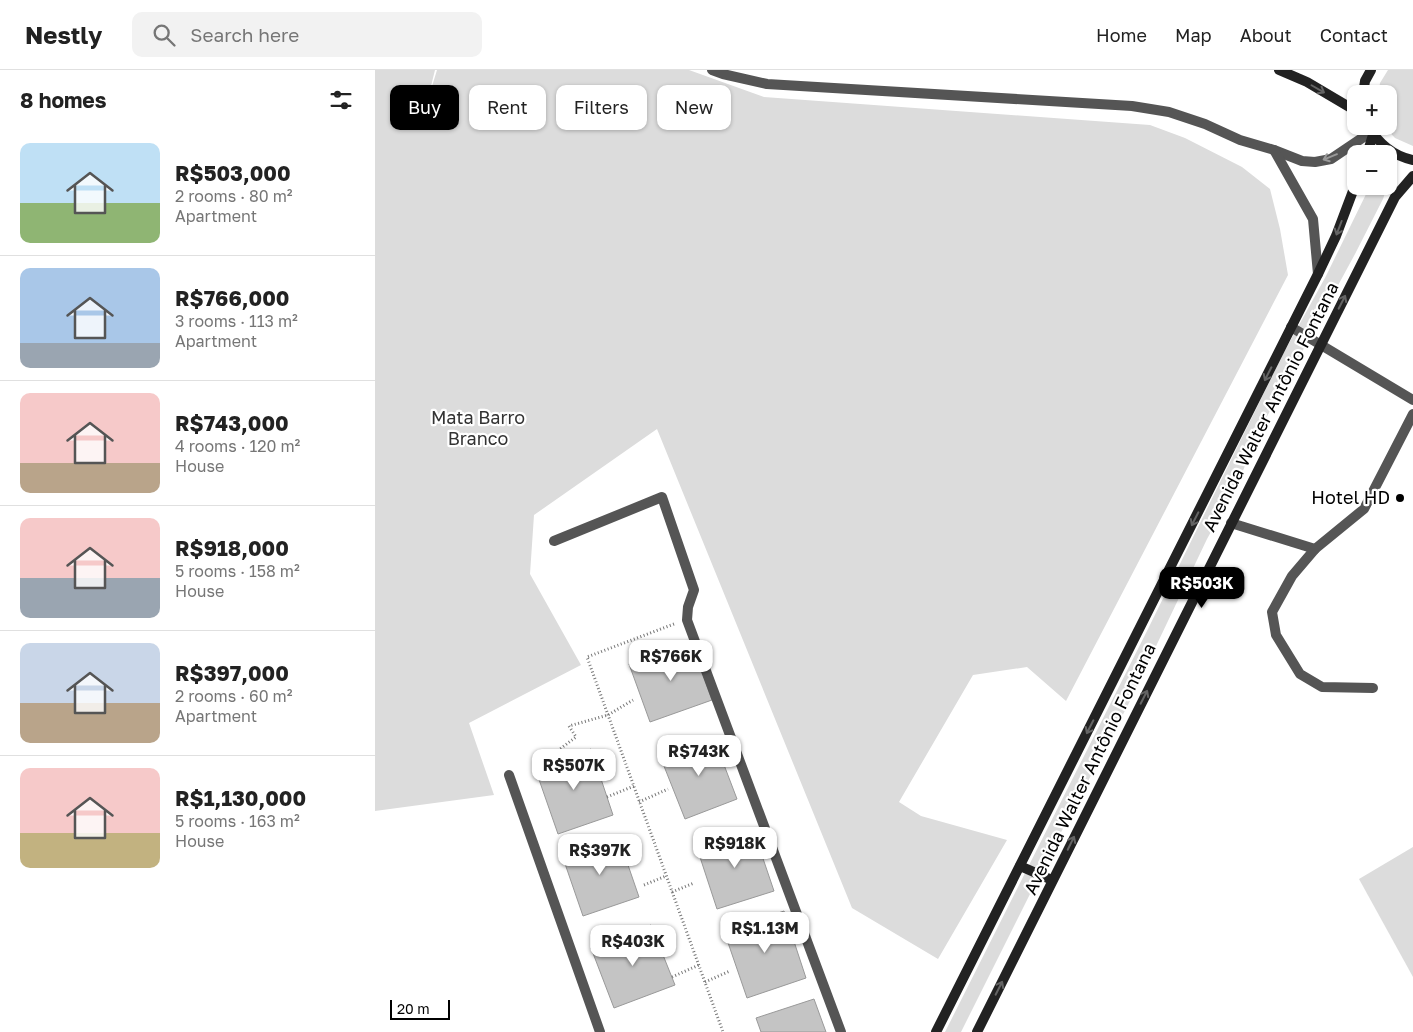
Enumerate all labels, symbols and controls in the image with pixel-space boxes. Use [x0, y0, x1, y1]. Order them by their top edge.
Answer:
search box [132, 12, 482, 57]
text: Nestly [25, 20, 102, 49]
icon: search [150, 21, 178, 49]
text: Search here [190, 23, 299, 46]
text: Home [1096, 24, 1147, 46]
text: Map [1175, 24, 1212, 46]
text: About [1240, 24, 1292, 46]
text: Contact [1320, 24, 1388, 46]
one-way arrow [1311, 84, 1325, 94]
chip: Buy [390, 85, 459, 130]
chip: Rent [469, 85, 546, 130]
chip: Filters [556, 85, 647, 130]
chip: New [657, 85, 731, 130]
map controls [1347, 85, 1397, 195]
button: + [1347, 85, 1397, 135]
icon: filters [327, 86, 355, 114]
text: 8 homes [20, 87, 107, 113]
button: − [1347, 145, 1397, 195]
one-way arrow [1323, 153, 1338, 163]
text: R$503,000 [175, 160, 291, 186]
icon: home [60, 163, 120, 223]
text: 2 rooms · 80 m² [175, 186, 293, 206]
text: Apartment [175, 206, 257, 226]
one-way arrow [1334, 220, 1343, 235]
street label: Avenida Walter Antônio Fontana [1197, 278, 1343, 535]
text: R$766,000 [175, 285, 289, 311]
icon: home [60, 288, 120, 348]
one-way arrow [1338, 295, 1347, 310]
text: 3 rooms · 113 m² [175, 311, 298, 331]
text: Apartment [175, 331, 257, 351]
one-way arrow [1263, 366, 1272, 381]
park label: Mata Barro Branco [431, 406, 525, 449]
text: R$743,000 [175, 410, 289, 436]
icon: home [60, 413, 120, 473]
text: 4 rooms · 120 m² [175, 436, 300, 456]
text: House [175, 456, 224, 476]
place label: Hotel HD [1311, 486, 1390, 508]
marker: Hotel HD [1394, 492, 1406, 504]
one-way arrow [1190, 511, 1199, 526]
text: R$918,000 [175, 535, 289, 561]
icon: home [60, 538, 120, 598]
text: 5 rooms · 158 m² [175, 561, 300, 581]
pin: R$503K [1161, 566, 1243, 609]
text: R$503K [1170, 573, 1234, 593]
text: House [175, 581, 224, 601]
street label: Avenida Walter Antônio Fontana [1018, 639, 1160, 898]
pin: R$766K [630, 640, 712, 682]
text: R$766K [640, 646, 702, 666]
text: R$397,000 [175, 660, 289, 686]
icon: home [60, 663, 120, 723]
text: 2 rooms · 60 m² [175, 686, 293, 706]
one-way arrow [1139, 690, 1149, 705]
text: Apartment [175, 706, 257, 726]
one-way arrow [1085, 719, 1094, 734]
pin: R$743K [658, 734, 740, 777]
text: R$743K [668, 741, 730, 761]
pin: R$507K [533, 748, 615, 791]
text: R$507K [543, 755, 605, 775]
text: R$1,130,000 [175, 785, 306, 811]
icon: home [60, 788, 120, 848]
text: 5 rooms · 163 m² [175, 811, 300, 831]
pin: R$918K [694, 826, 776, 869]
text: House [175, 831, 224, 851]
text: R$918K [704, 833, 766, 853]
pin: R$397K [559, 834, 641, 876]
one-way arrow [1067, 836, 1076, 851]
text: R$397K [569, 840, 631, 860]
pin: R$1.13M [719, 912, 811, 954]
text: R$1.13M [731, 918, 799, 938]
pin: R$403K [592, 924, 674, 967]
text: R$403K [601, 931, 665, 951]
one-way arrow [994, 981, 1004, 996]
scale bar [390, 997, 450, 1020]
text: 20 m [397, 1000, 430, 1017]

